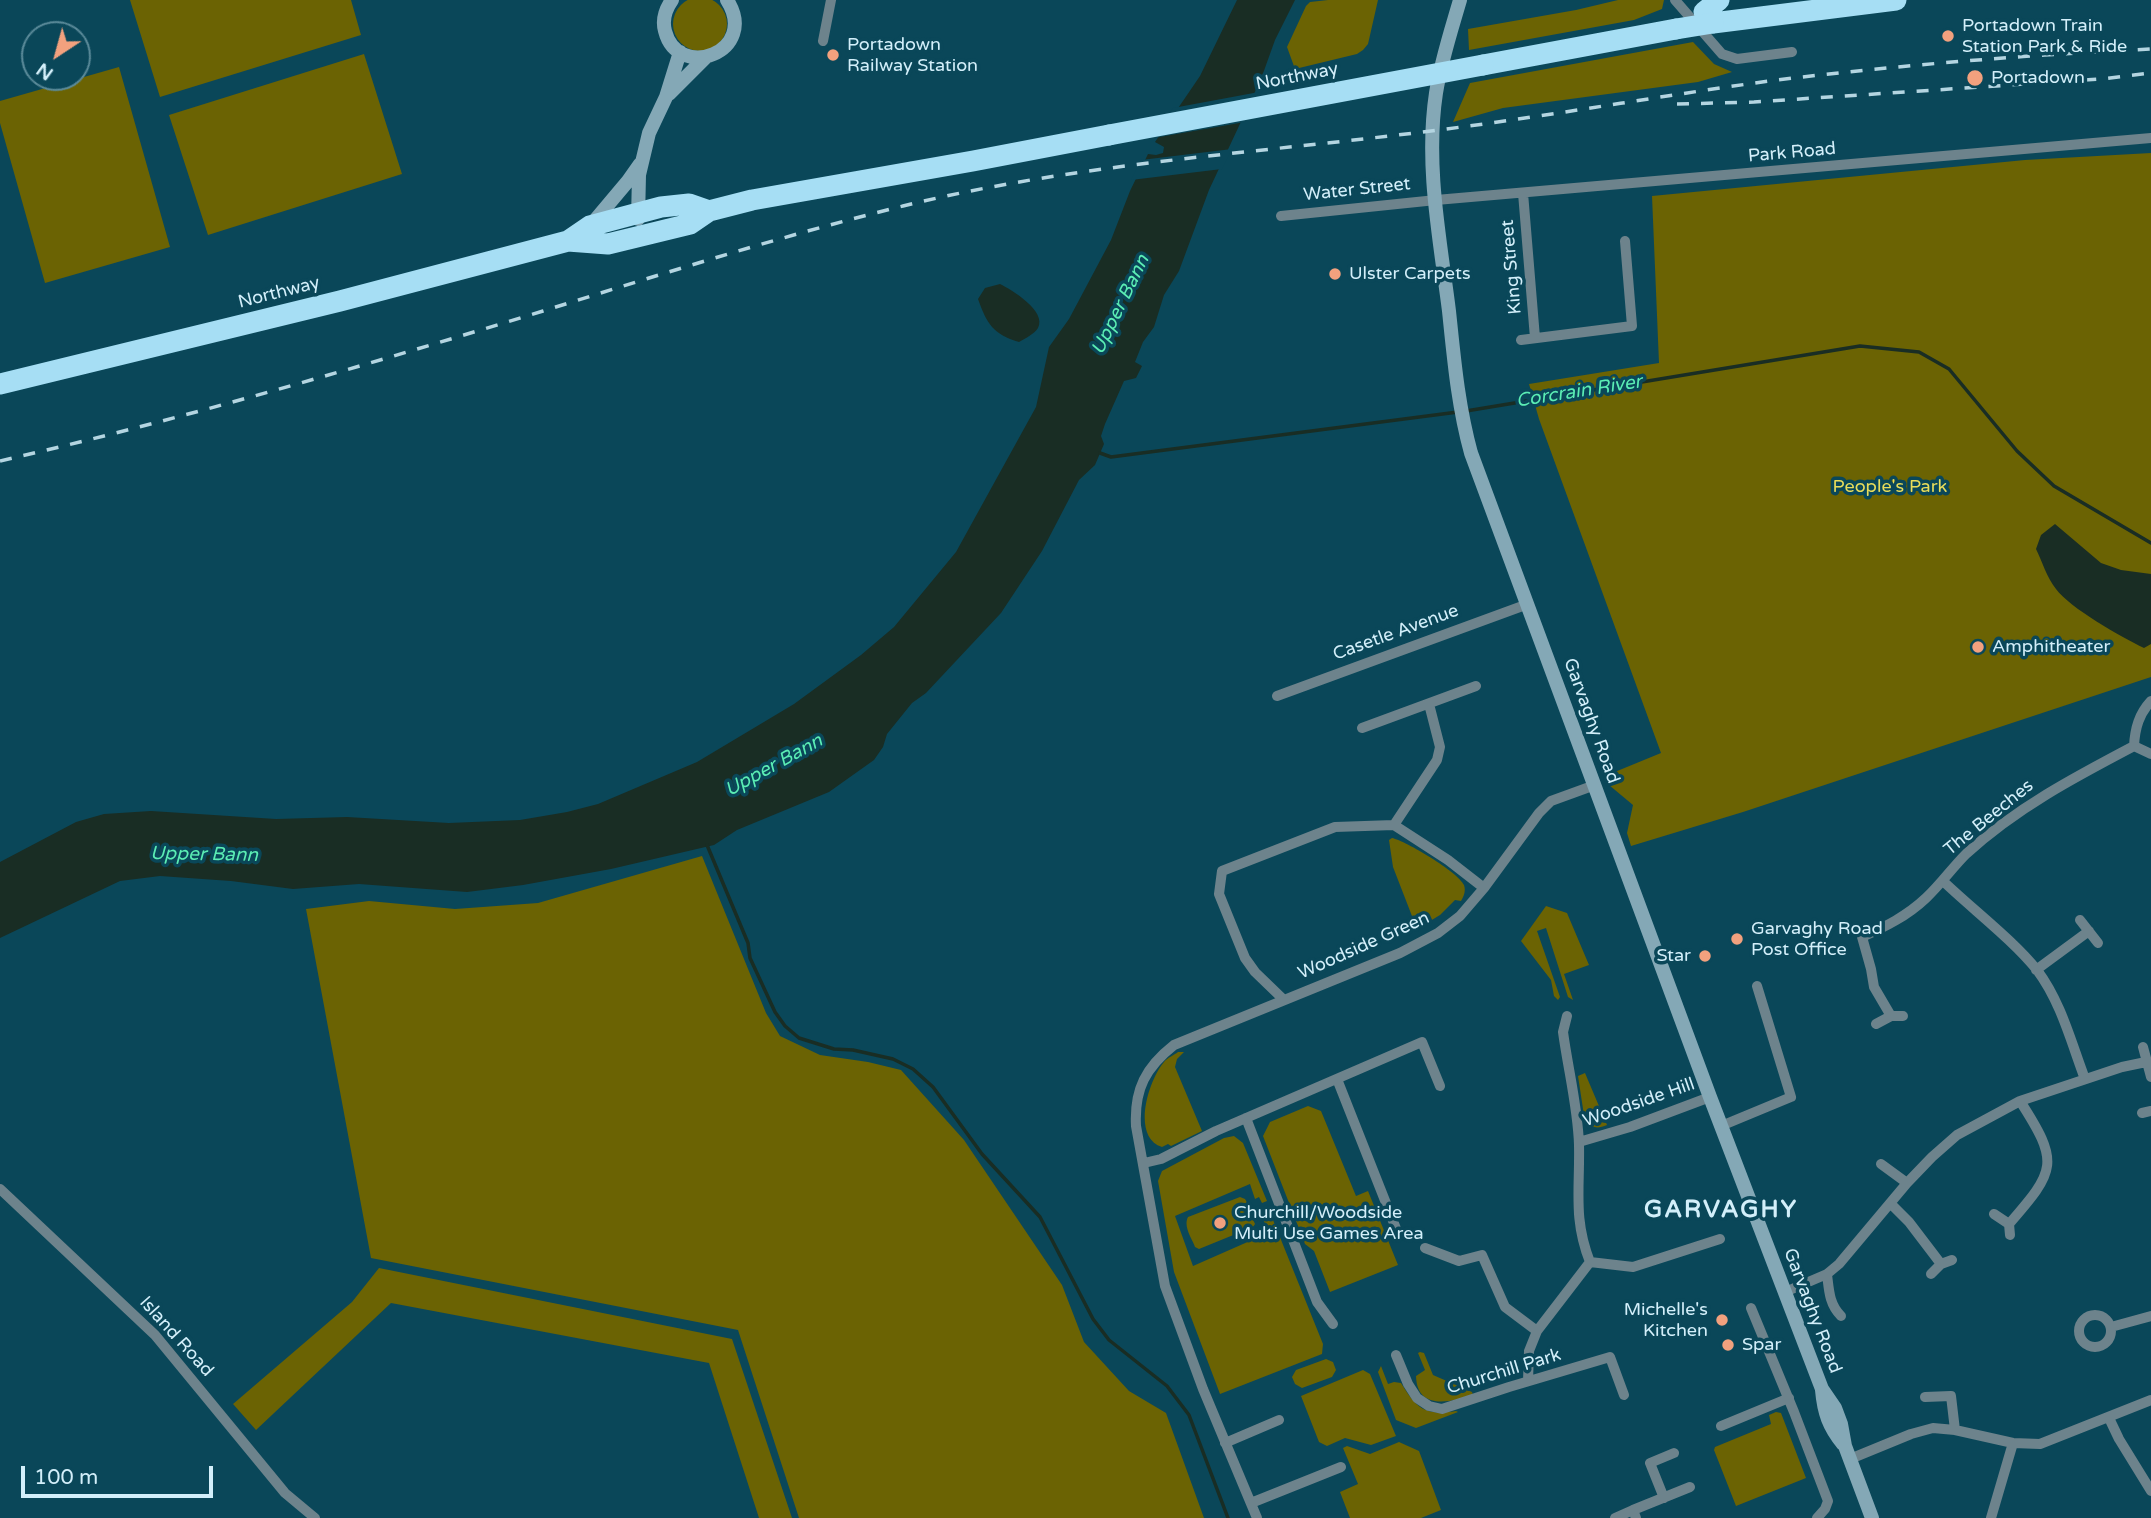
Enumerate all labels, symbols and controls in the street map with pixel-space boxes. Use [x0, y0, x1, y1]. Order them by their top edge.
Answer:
place label: Portadown Train Station Park & Ride [1962, 15, 2127, 58]
north arrow [21, 21, 91, 91]
marker: Portadown Train Station Park & Ride [1940, 28, 1956, 44]
place label: Portadown Railway Station [847, 34, 978, 76]
marker: Portadown Railway Station [825, 47, 841, 63]
text: N [32, 58, 57, 85]
street label: Northway [1254, 58, 1340, 96]
place label: Portadown [1991, 67, 2085, 89]
marker: Portadown [1965, 68, 1985, 88]
street label: Park Road [1747, 138, 1837, 168]
street label: Water Street [1302, 174, 1412, 206]
street label: King Street [1497, 219, 1527, 315]
water label: Upper Bann [1087, 251, 1155, 359]
place label: Ulster Carpets [1349, 263, 1471, 285]
marker: Ulster Carpets [1327, 266, 1343, 282]
street label: Northway [236, 272, 322, 314]
water label: Corcrain River [1515, 371, 1643, 413]
park label: People's Park [1833, 476, 1947, 498]
street label: Casetle Avenue [1330, 600, 1462, 666]
place label: Amphitheater [1992, 636, 2110, 658]
marker: Amphitheater [1970, 639, 1986, 655]
street label: Garvaghy Road [1558, 655, 1624, 787]
water label: Upper Bann [721, 730, 827, 802]
street label: The Beeches [1940, 775, 2038, 861]
water label: Upper Bann [150, 843, 258, 867]
street label: Woodside Green [1295, 907, 1433, 985]
place label: Garvaghy Road Post Office [1751, 918, 1883, 960]
marker: Garvaghy Road Post Office [1729, 931, 1745, 947]
place label: Star [1656, 945, 1691, 967]
marker: Star [1697, 948, 1713, 964]
street label: Woodside Hill [1580, 1074, 1698, 1132]
district label: GARVAGHY [1645, 1197, 1797, 1225]
place label: Churchill/Woodside Multi Use Games Area [1234, 1202, 1424, 1244]
marker: Churchill/Woodside Multi Use Games Area [1212, 1215, 1228, 1231]
street label: Garvaghy Road [1778, 1246, 1846, 1376]
street label: Island Road [134, 1292, 218, 1382]
place label: Michelle's Kitchen [1624, 1299, 1708, 1342]
marker: Michelle's Kitchen [1714, 1312, 1730, 1328]
place label: Spar [1742, 1334, 1781, 1356]
marker: Spar [1720, 1337, 1736, 1353]
street label: Churchill Park [1444, 1344, 1564, 1400]
scale bar [24, 1452, 217, 1496]
text: 100 m [34, 1465, 98, 1490]

